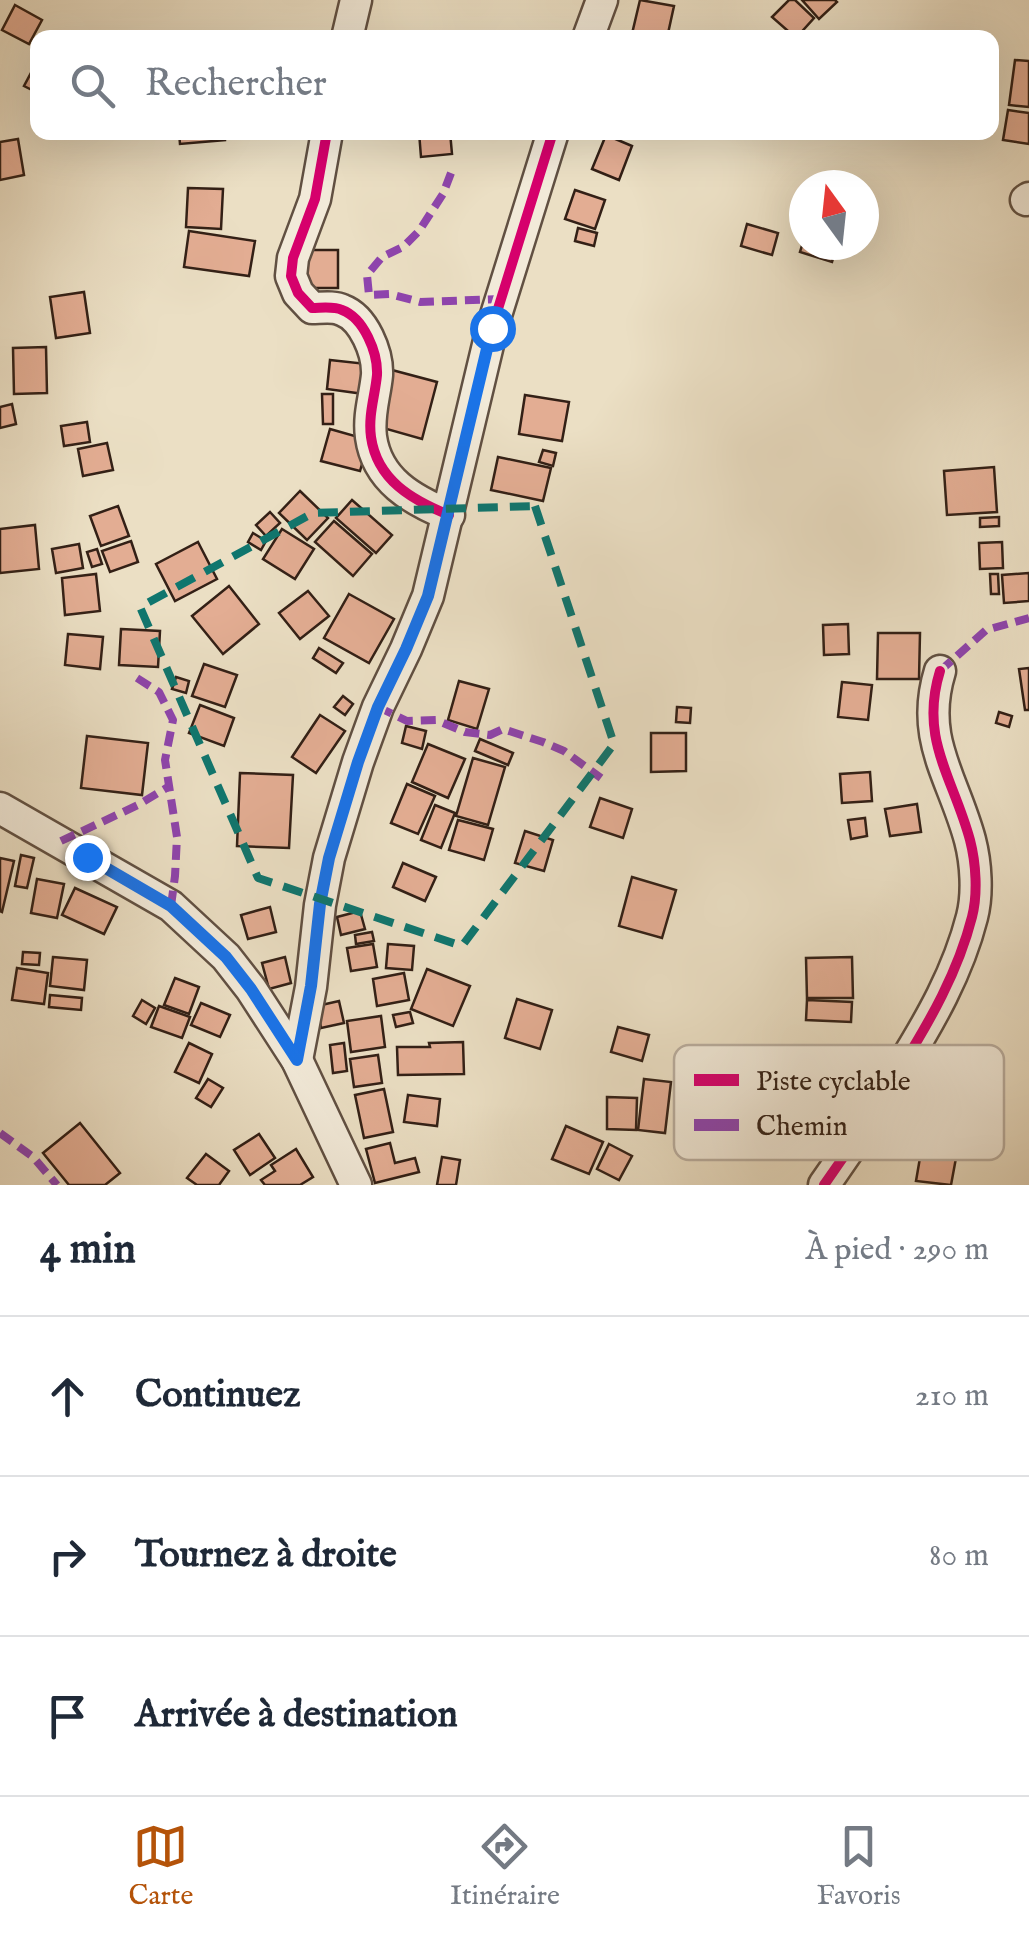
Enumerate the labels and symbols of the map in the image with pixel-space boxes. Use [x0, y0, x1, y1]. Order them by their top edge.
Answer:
north arrow [789, 170, 879, 260]
route start [470, 306, 516, 352]
route end [65, 835, 111, 881]
legend [674, 1045, 1004, 1160]
text: Piste cyclable [756, 1065, 911, 1100]
text: Chemin [756, 1110, 848, 1145]

